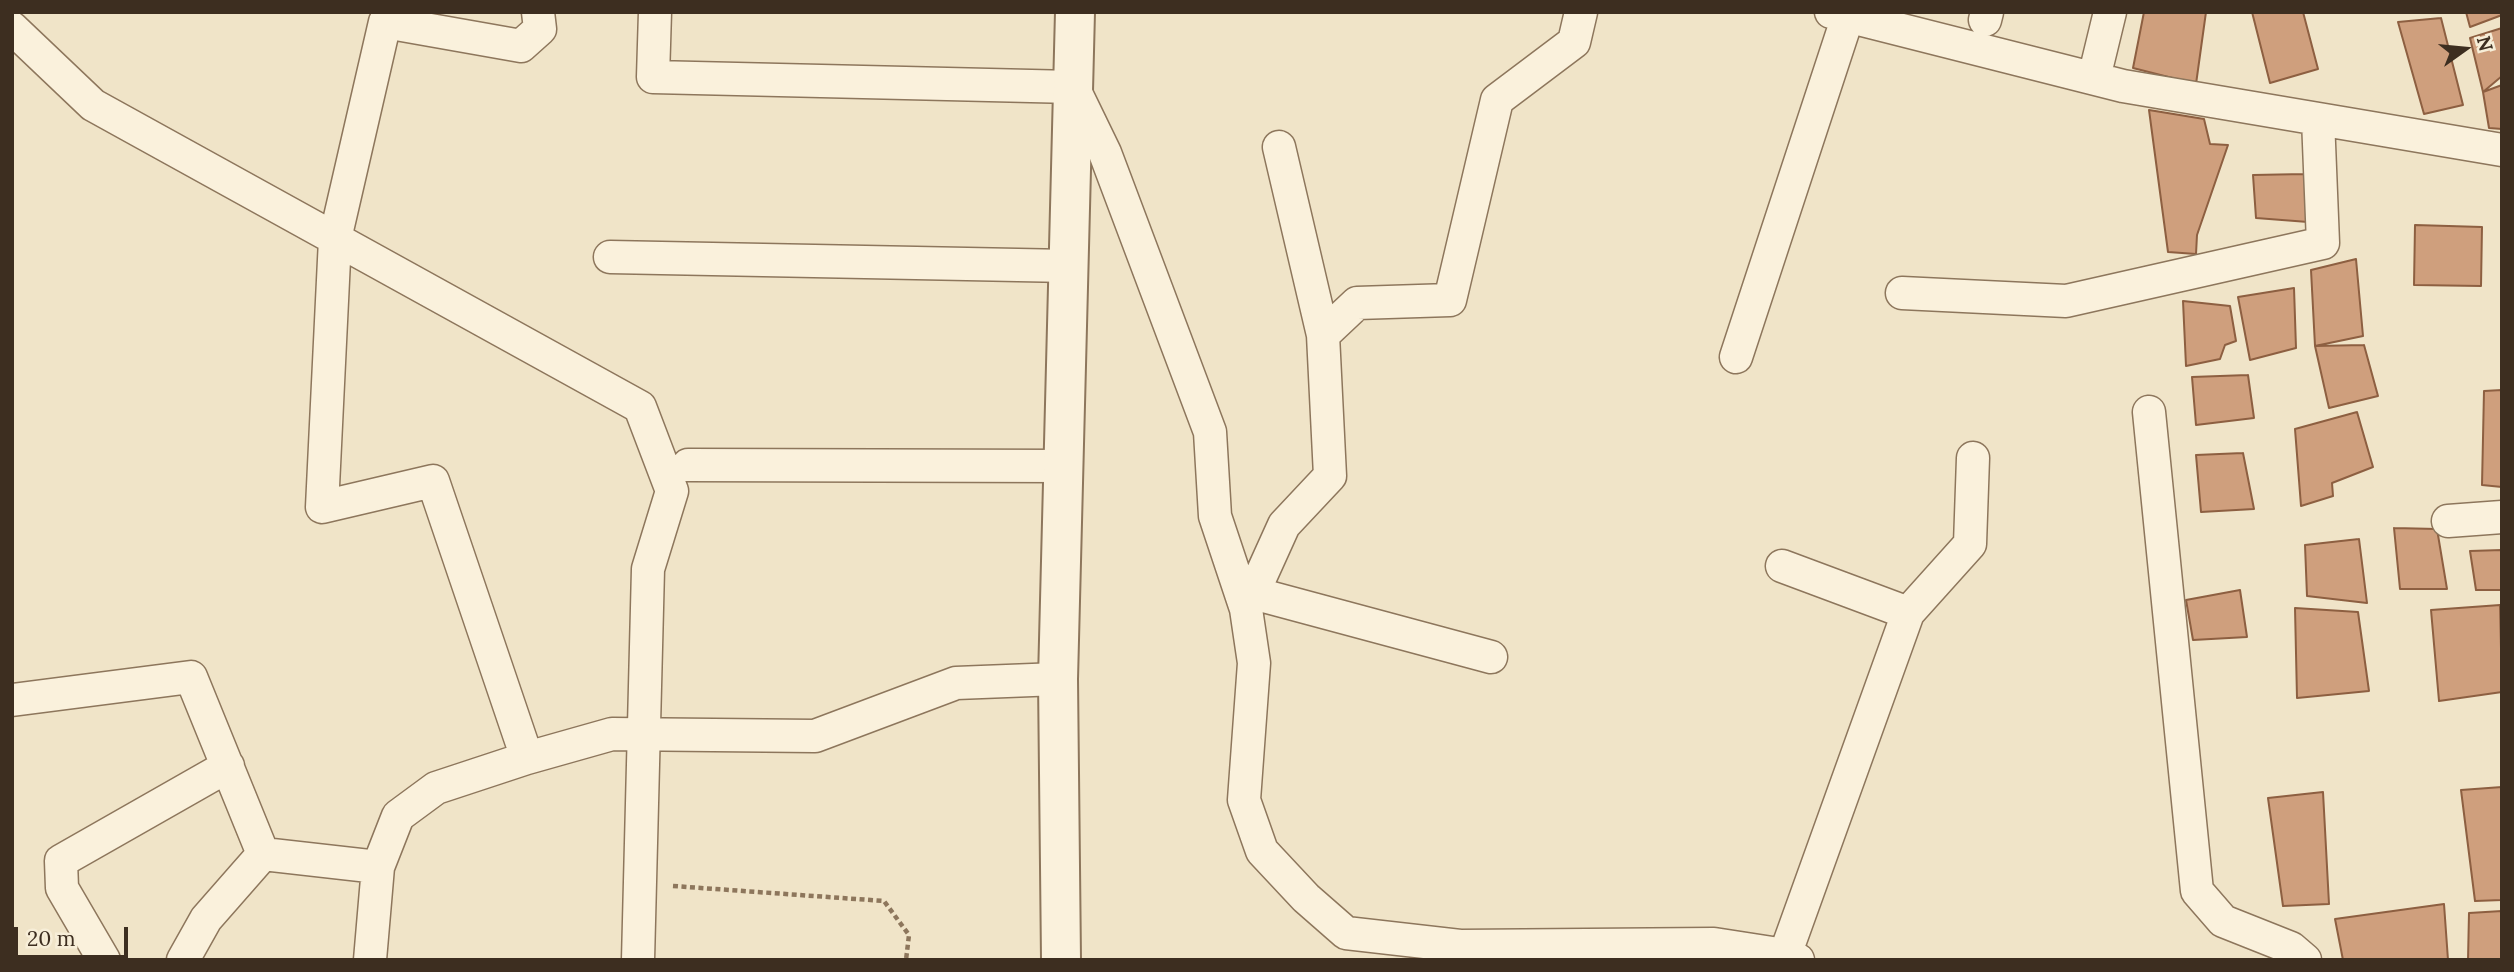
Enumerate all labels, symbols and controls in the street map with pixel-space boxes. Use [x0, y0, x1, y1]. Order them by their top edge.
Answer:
north arrow [2430, 14, 2500, 84]
text: N [2472, 33, 2499, 54]
scale bar [18, 912, 131, 956]
text: 20 m [27, 925, 76, 952]

